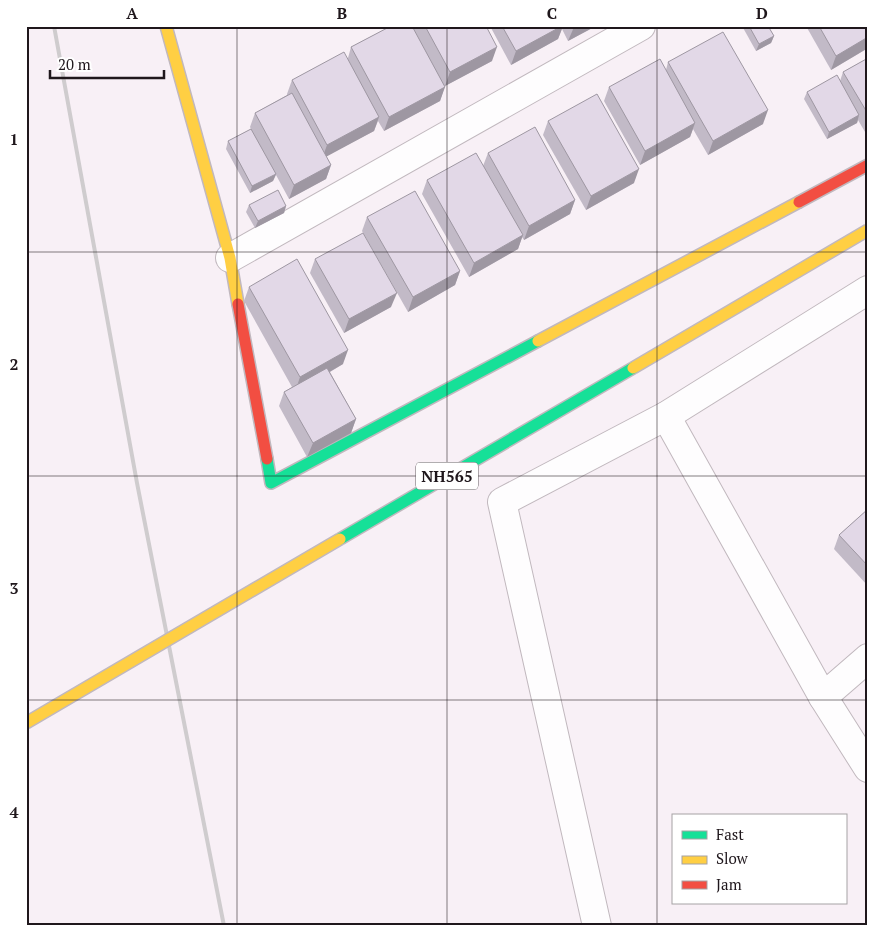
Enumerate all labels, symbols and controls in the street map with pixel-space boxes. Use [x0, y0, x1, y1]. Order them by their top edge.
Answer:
text: A [126, 2, 138, 24]
text: B [337, 2, 347, 24]
text: C [547, 2, 557, 24]
text: D [756, 2, 768, 24]
scale bar [50, 48, 164, 80]
text: 20 m [58, 54, 91, 74]
text: 1 [9, 128, 19, 150]
text: 2 [9, 353, 19, 375]
road number: NH565 [416, 462, 478, 490]
text: 3 [9, 577, 19, 599]
text: 4 [9, 801, 19, 823]
legend [672, 814, 846, 904]
text: Fast [716, 824, 744, 844]
text: Slow [716, 848, 749, 868]
text: Jam [716, 874, 742, 894]

